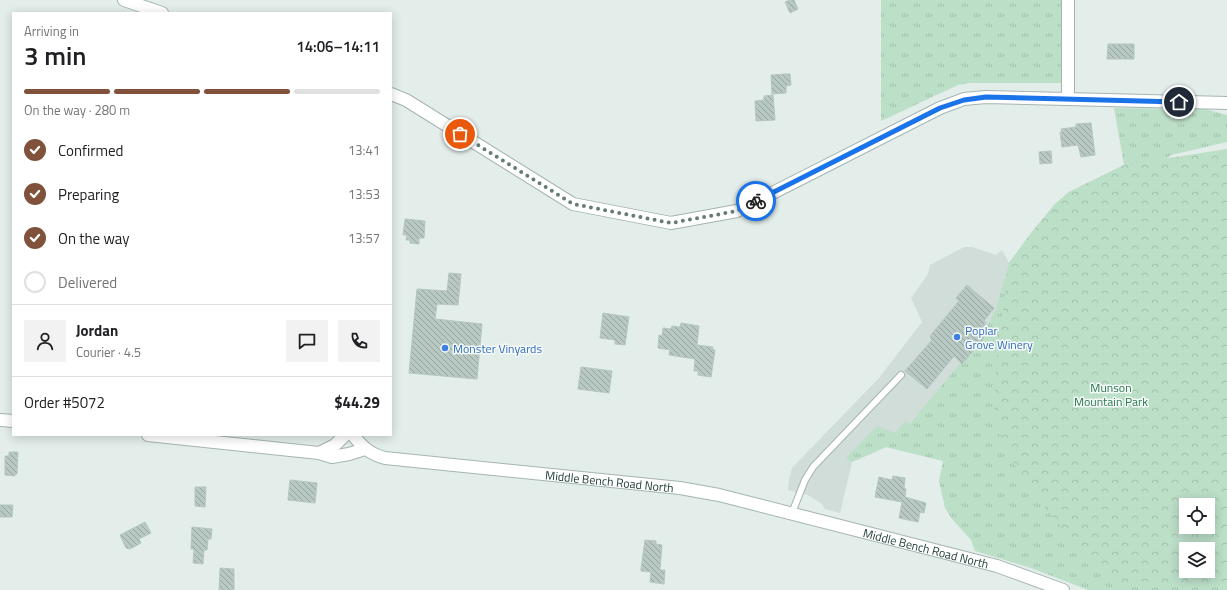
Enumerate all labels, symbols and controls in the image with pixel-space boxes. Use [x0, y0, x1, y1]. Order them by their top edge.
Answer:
text: Arriving in [24, 21, 79, 41]
text: 14:06–14:11 [296, 35, 380, 58]
text: 3 min [24, 36, 87, 75]
pin [1162, 85, 1196, 119]
icon: home [1168, 91, 1190, 113]
text: On the way · 280 m [24, 100, 130, 120]
pin [443, 117, 477, 151]
icon: bag [449, 123, 471, 145]
icon: check [24, 139, 46, 161]
text: Confirmed [58, 139, 123, 162]
text: 13:41 [348, 140, 380, 160]
courier [736, 181, 776, 221]
icon: check [24, 183, 46, 205]
text: Preparing [58, 183, 119, 206]
text: 13:53 [348, 184, 380, 204]
icon: bike [745, 190, 767, 212]
icon: check [24, 227, 46, 249]
text: On the way [58, 227, 130, 250]
text: 13:57 [348, 228, 380, 248]
text: Delivered [58, 271, 117, 294]
text: Jordan [76, 319, 118, 342]
button: person [24, 320, 66, 362]
button: chat [286, 320, 328, 362]
button: phone [338, 320, 380, 362]
place label: Poplar Grove Winery [965, 321, 1033, 354]
marker: Poplar Grove Winery [952, 332, 962, 342]
place label: Monster Vinyards [453, 339, 542, 358]
text: Courier · 4.5 [76, 342, 141, 362]
marker: Monster Vinyards [440, 343, 450, 353]
park label: Munson Mountain Park [1074, 378, 1148, 411]
text: Order #5072 [24, 391, 105, 414]
text: $44.29 [334, 391, 380, 414]
street label: Middle Bench Road North [544, 465, 675, 497]
map controls [1179, 498, 1215, 578]
button: locate [1179, 498, 1215, 534]
street label: Middle Bench Road North [861, 523, 991, 573]
button: layers [1179, 542, 1215, 578]

